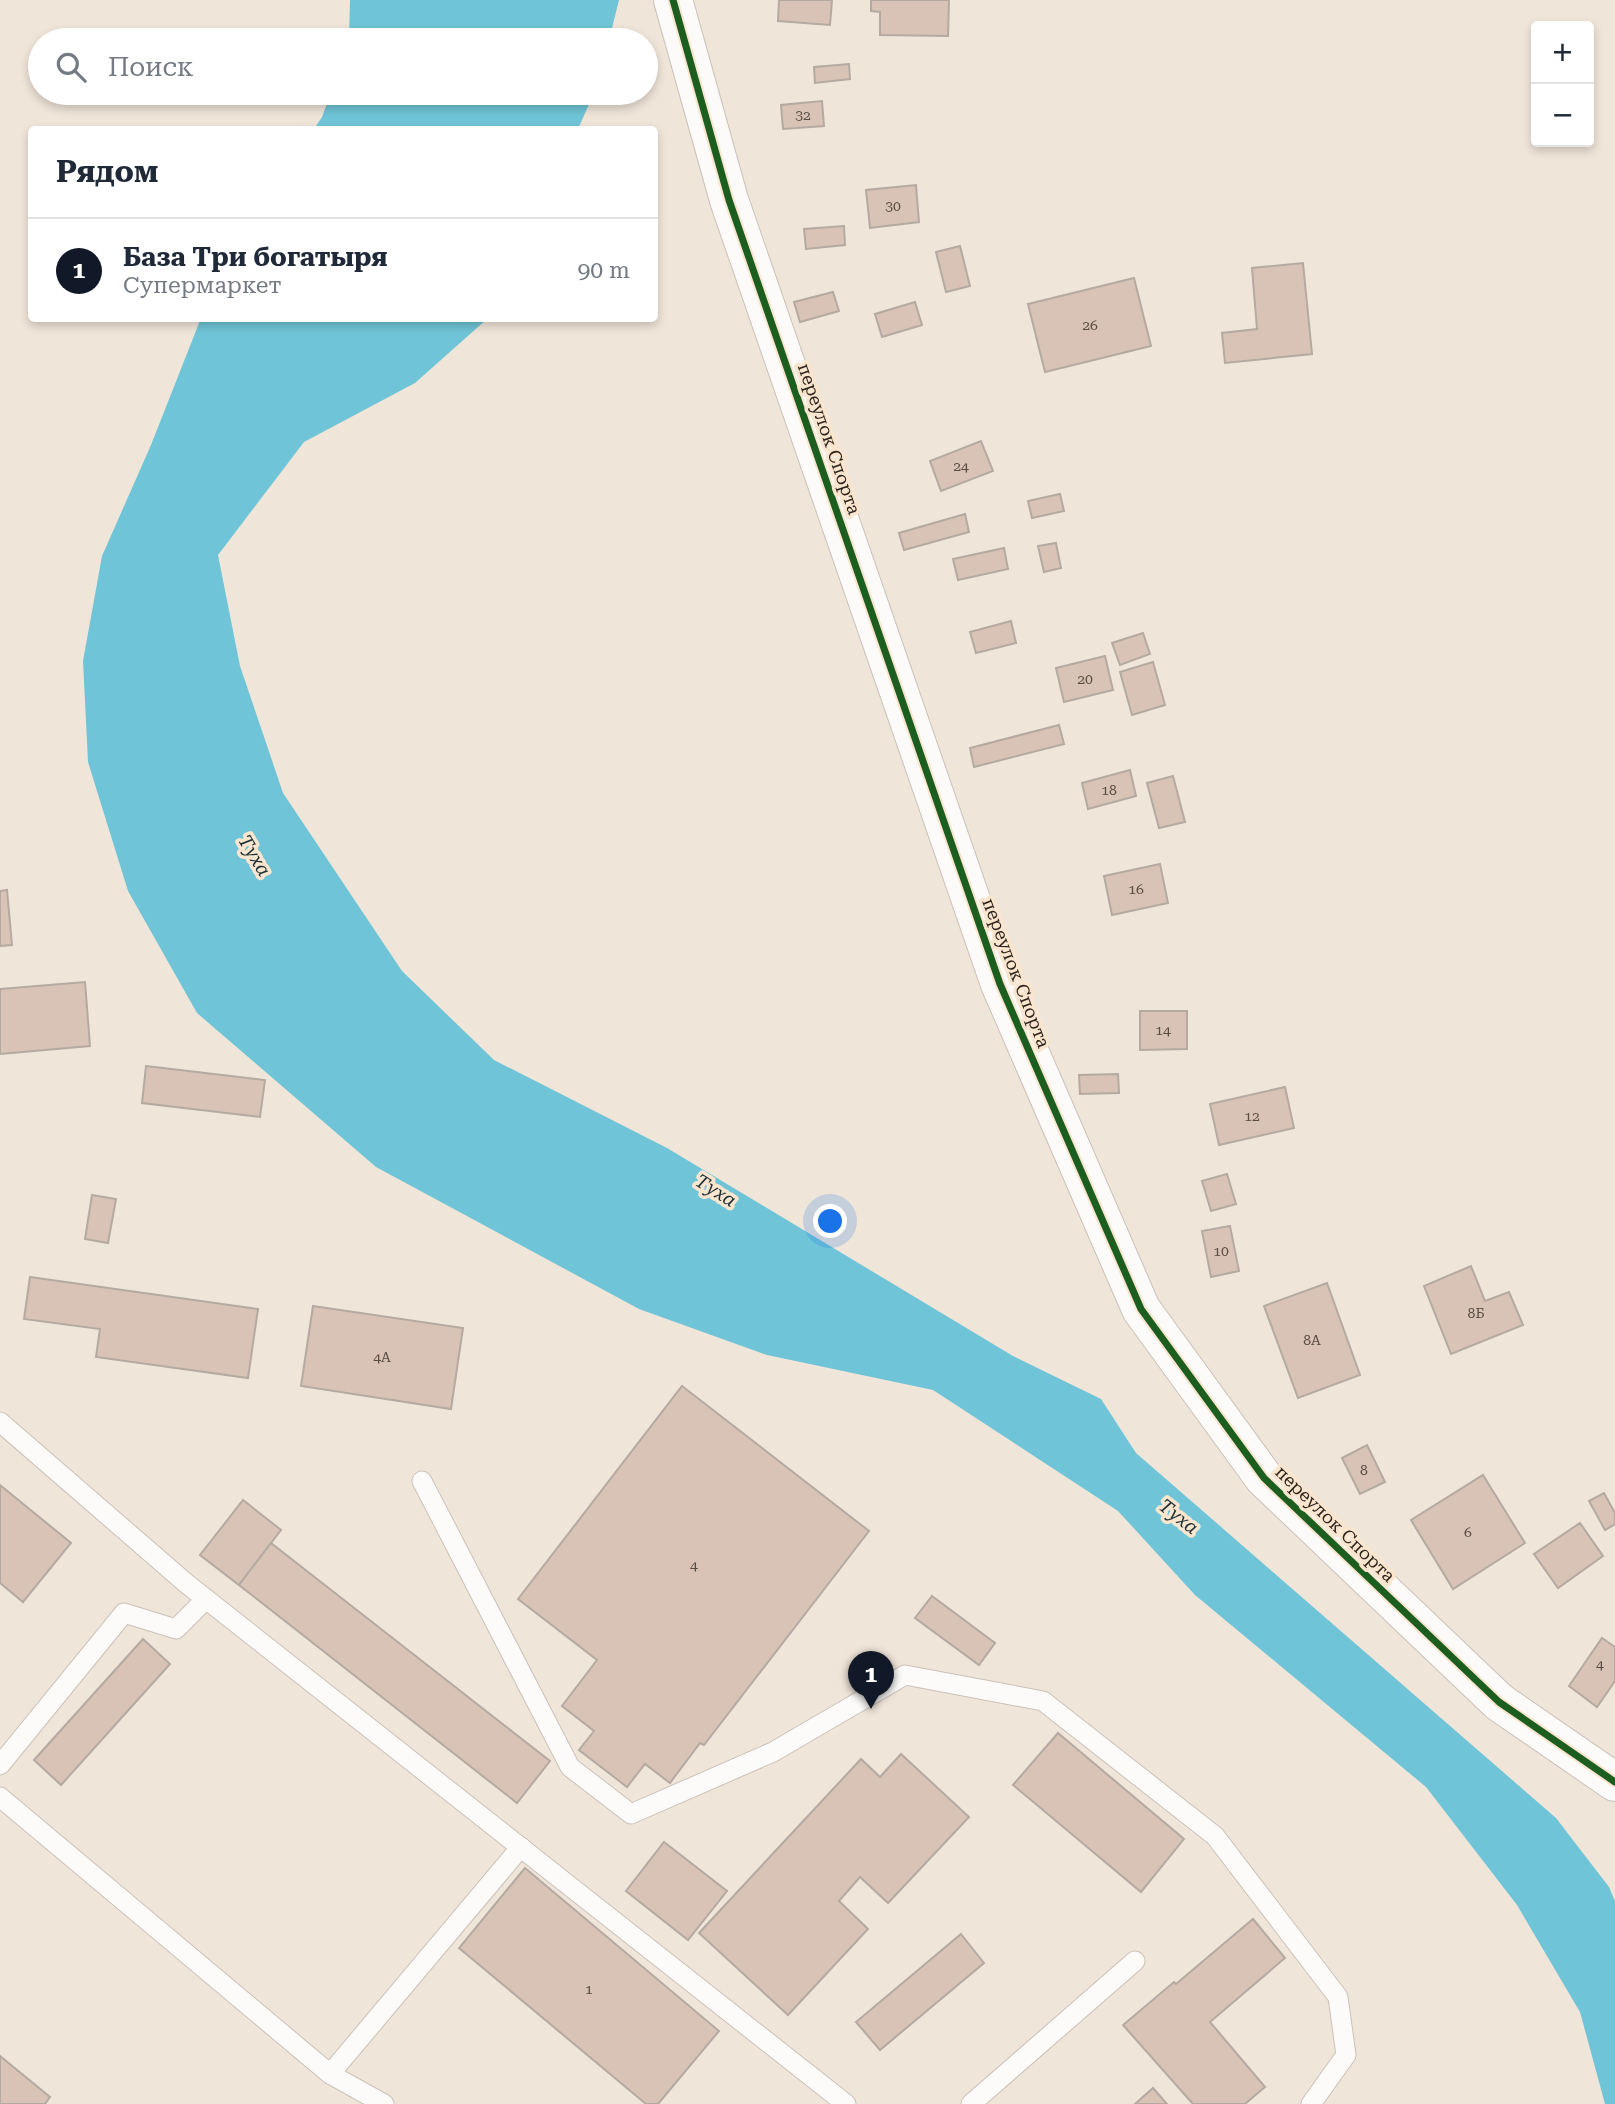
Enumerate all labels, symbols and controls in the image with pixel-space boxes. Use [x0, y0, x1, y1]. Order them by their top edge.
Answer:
map controls [1531, 21, 1594, 147]
button: + [1531, 21, 1594, 84]
search box [28, 28, 658, 105]
icon: search [52, 48, 90, 86]
text: Поиск [108, 52, 194, 82]
button: − [1531, 84, 1594, 147]
house number: 32 [795, 107, 811, 123]
text: Рядом [56, 154, 158, 189]
house number: 30 [885, 198, 901, 214]
text: База Три богатыря [123, 242, 388, 272]
text: 1 [73, 257, 85, 284]
text: 90 m [577, 257, 630, 284]
text: Супермаркет [123, 272, 281, 299]
house number: 26 [1082, 317, 1098, 333]
street label: переулок Спорта [794, 361, 865, 517]
house number: 24 [953, 458, 969, 474]
house number: 20 [1077, 671, 1093, 687]
house number: 18 [1101, 782, 1117, 798]
water label: Туха [233, 830, 276, 880]
house number: 16 [1128, 881, 1144, 897]
street label: переулок Спорта [978, 895, 1055, 1051]
house number: 14 [1155, 1022, 1171, 1038]
house number: 12 [1244, 1108, 1260, 1124]
water label: Туха [691, 1169, 741, 1212]
your location [813, 1204, 847, 1238]
house number: 10 [1213, 1243, 1229, 1259]
house number: 8Б [1468, 1305, 1484, 1321]
house number: 8А [1303, 1332, 1321, 1348]
house number: 4А [373, 1349, 391, 1365]
street label: переулок Спорта [1271, 1461, 1400, 1586]
house number: 8 [1360, 1462, 1368, 1478]
water label: Туха [1154, 1494, 1203, 1539]
house number: 6 [1464, 1524, 1472, 1540]
house number: 4 [690, 1557, 698, 1573]
pin: 1 [848, 1651, 894, 1709]
house number: 4 [1596, 1656, 1604, 1672]
house number: 1 [585, 1981, 593, 1997]

